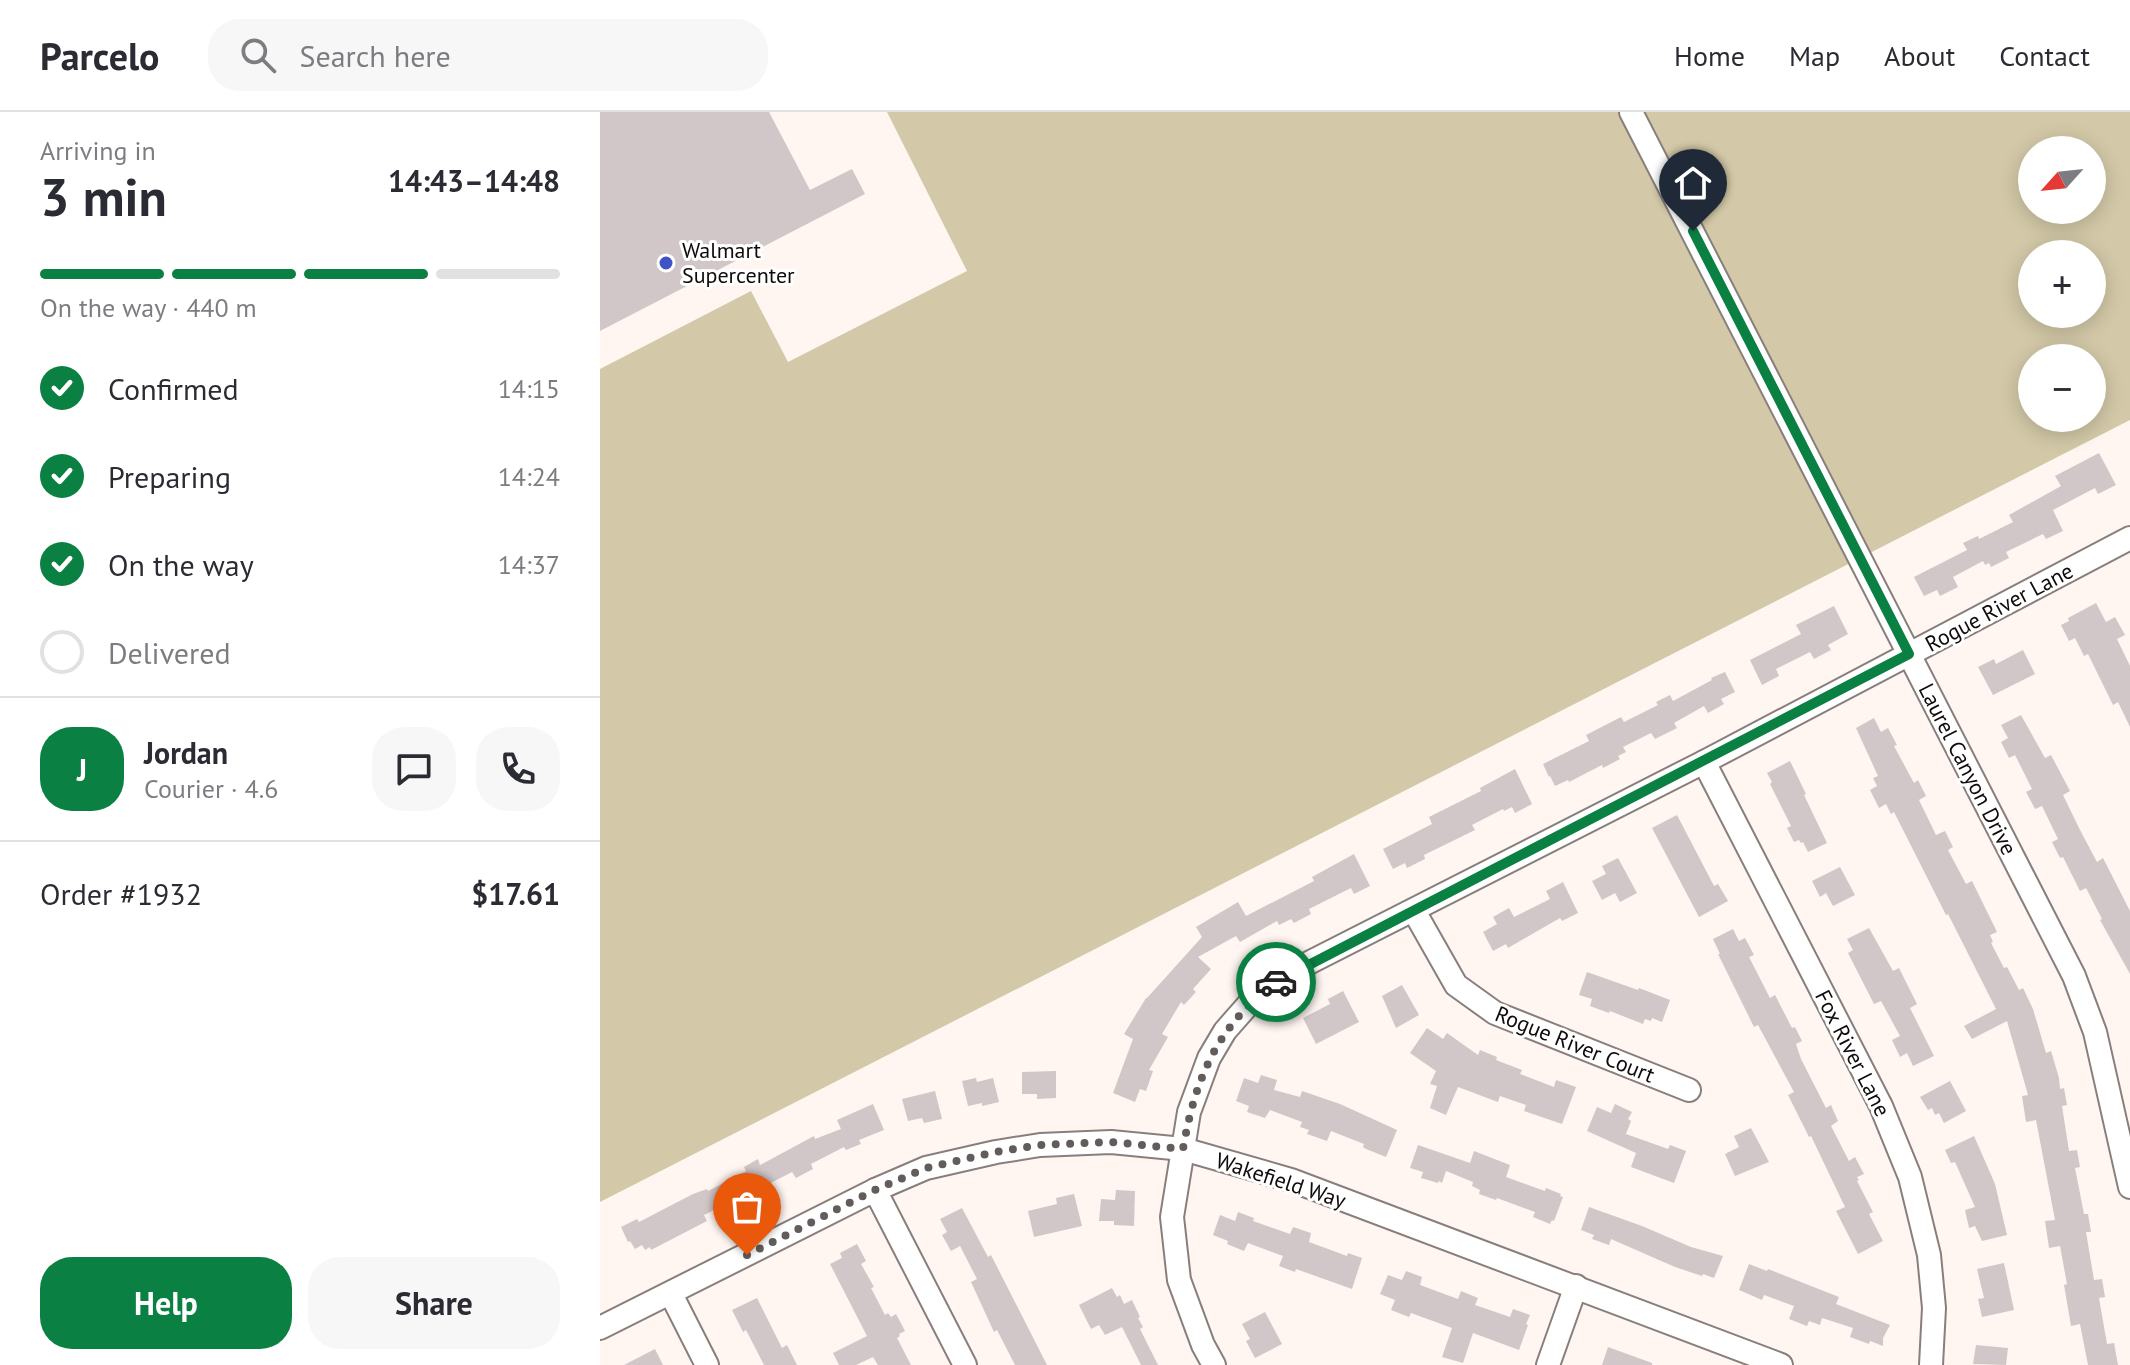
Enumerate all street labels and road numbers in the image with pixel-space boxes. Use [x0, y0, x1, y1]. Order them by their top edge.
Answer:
street label: Rogue River Lane [1920, 556, 2078, 658]
street label: Laurel Canyon Drive [1913, 679, 2023, 859]
street label: Fox River Lane [1809, 985, 1897, 1121]
street label: Rogue River Court [1491, 999, 1659, 1089]
street label: Wakefield Way [1213, 1146, 1350, 1214]

